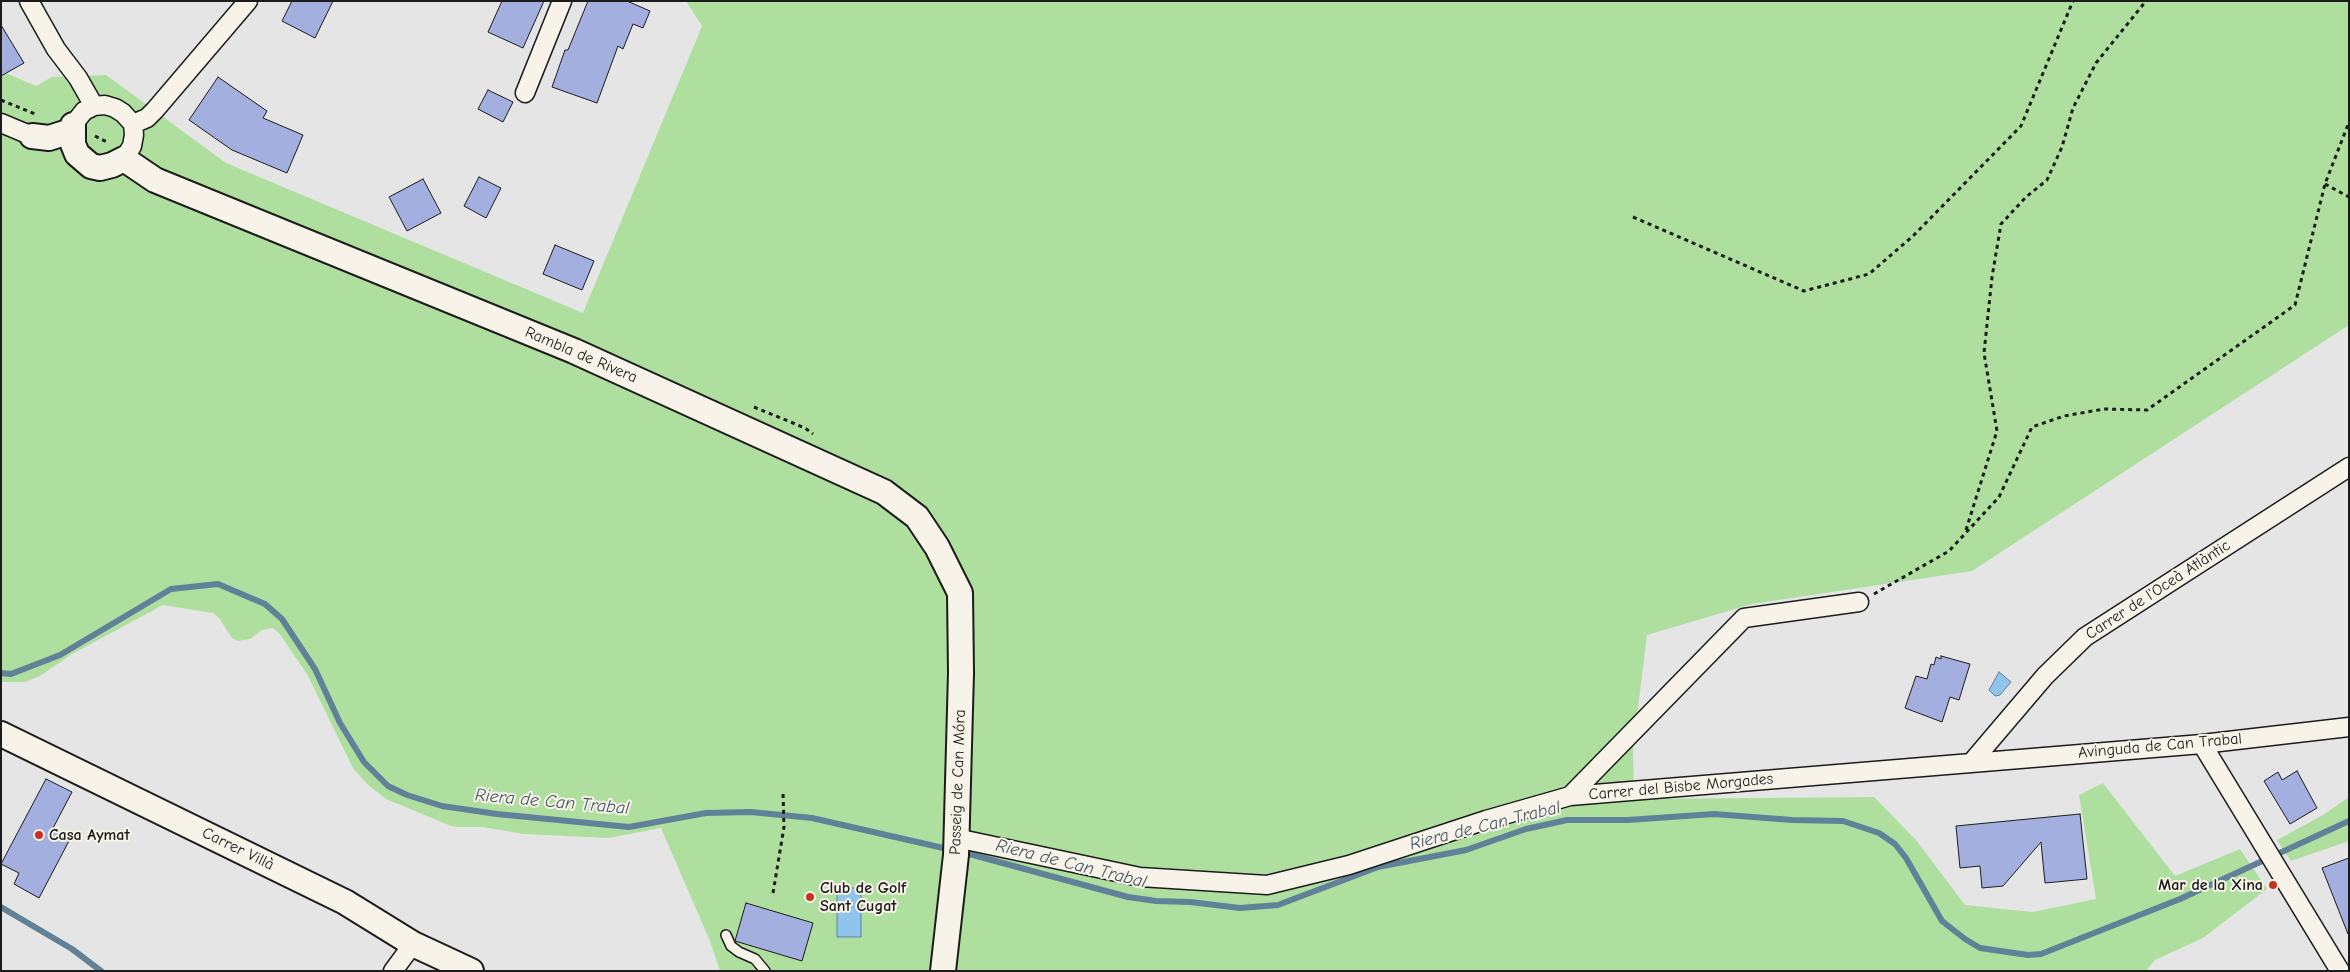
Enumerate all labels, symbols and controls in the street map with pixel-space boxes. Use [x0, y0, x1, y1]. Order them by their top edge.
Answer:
street label: Rambla de Rivera [522, 323, 640, 387]
street label: Carrer de l'Oceà Atlàntic [2082, 536, 2234, 644]
street label: Passeig de Can Móra [946, 709, 970, 855]
street label: Avinguda de Can Trabal [2077, 729, 2243, 763]
street label: Carrer del Bisbe Morgades [1588, 769, 1774, 805]
water label: Riera de Can Trabal [474, 785, 630, 819]
water label: Riera de Can Trabal [1407, 797, 1563, 855]
street label: Carrer Villà [199, 823, 277, 875]
place label: Casa Aymat [49, 825, 130, 845]
marker: Casa Aymat [33, 829, 45, 841]
water label: Riera de Can Trabal [993, 835, 1149, 893]
place label: Mar de la Xina [2158, 875, 2263, 895]
place label: Club de Golf Sant Cugat [820, 878, 906, 916]
marker: Mar de la Xina [2267, 879, 2279, 891]
marker: Club de Golf Sant Cugat [804, 891, 816, 903]

